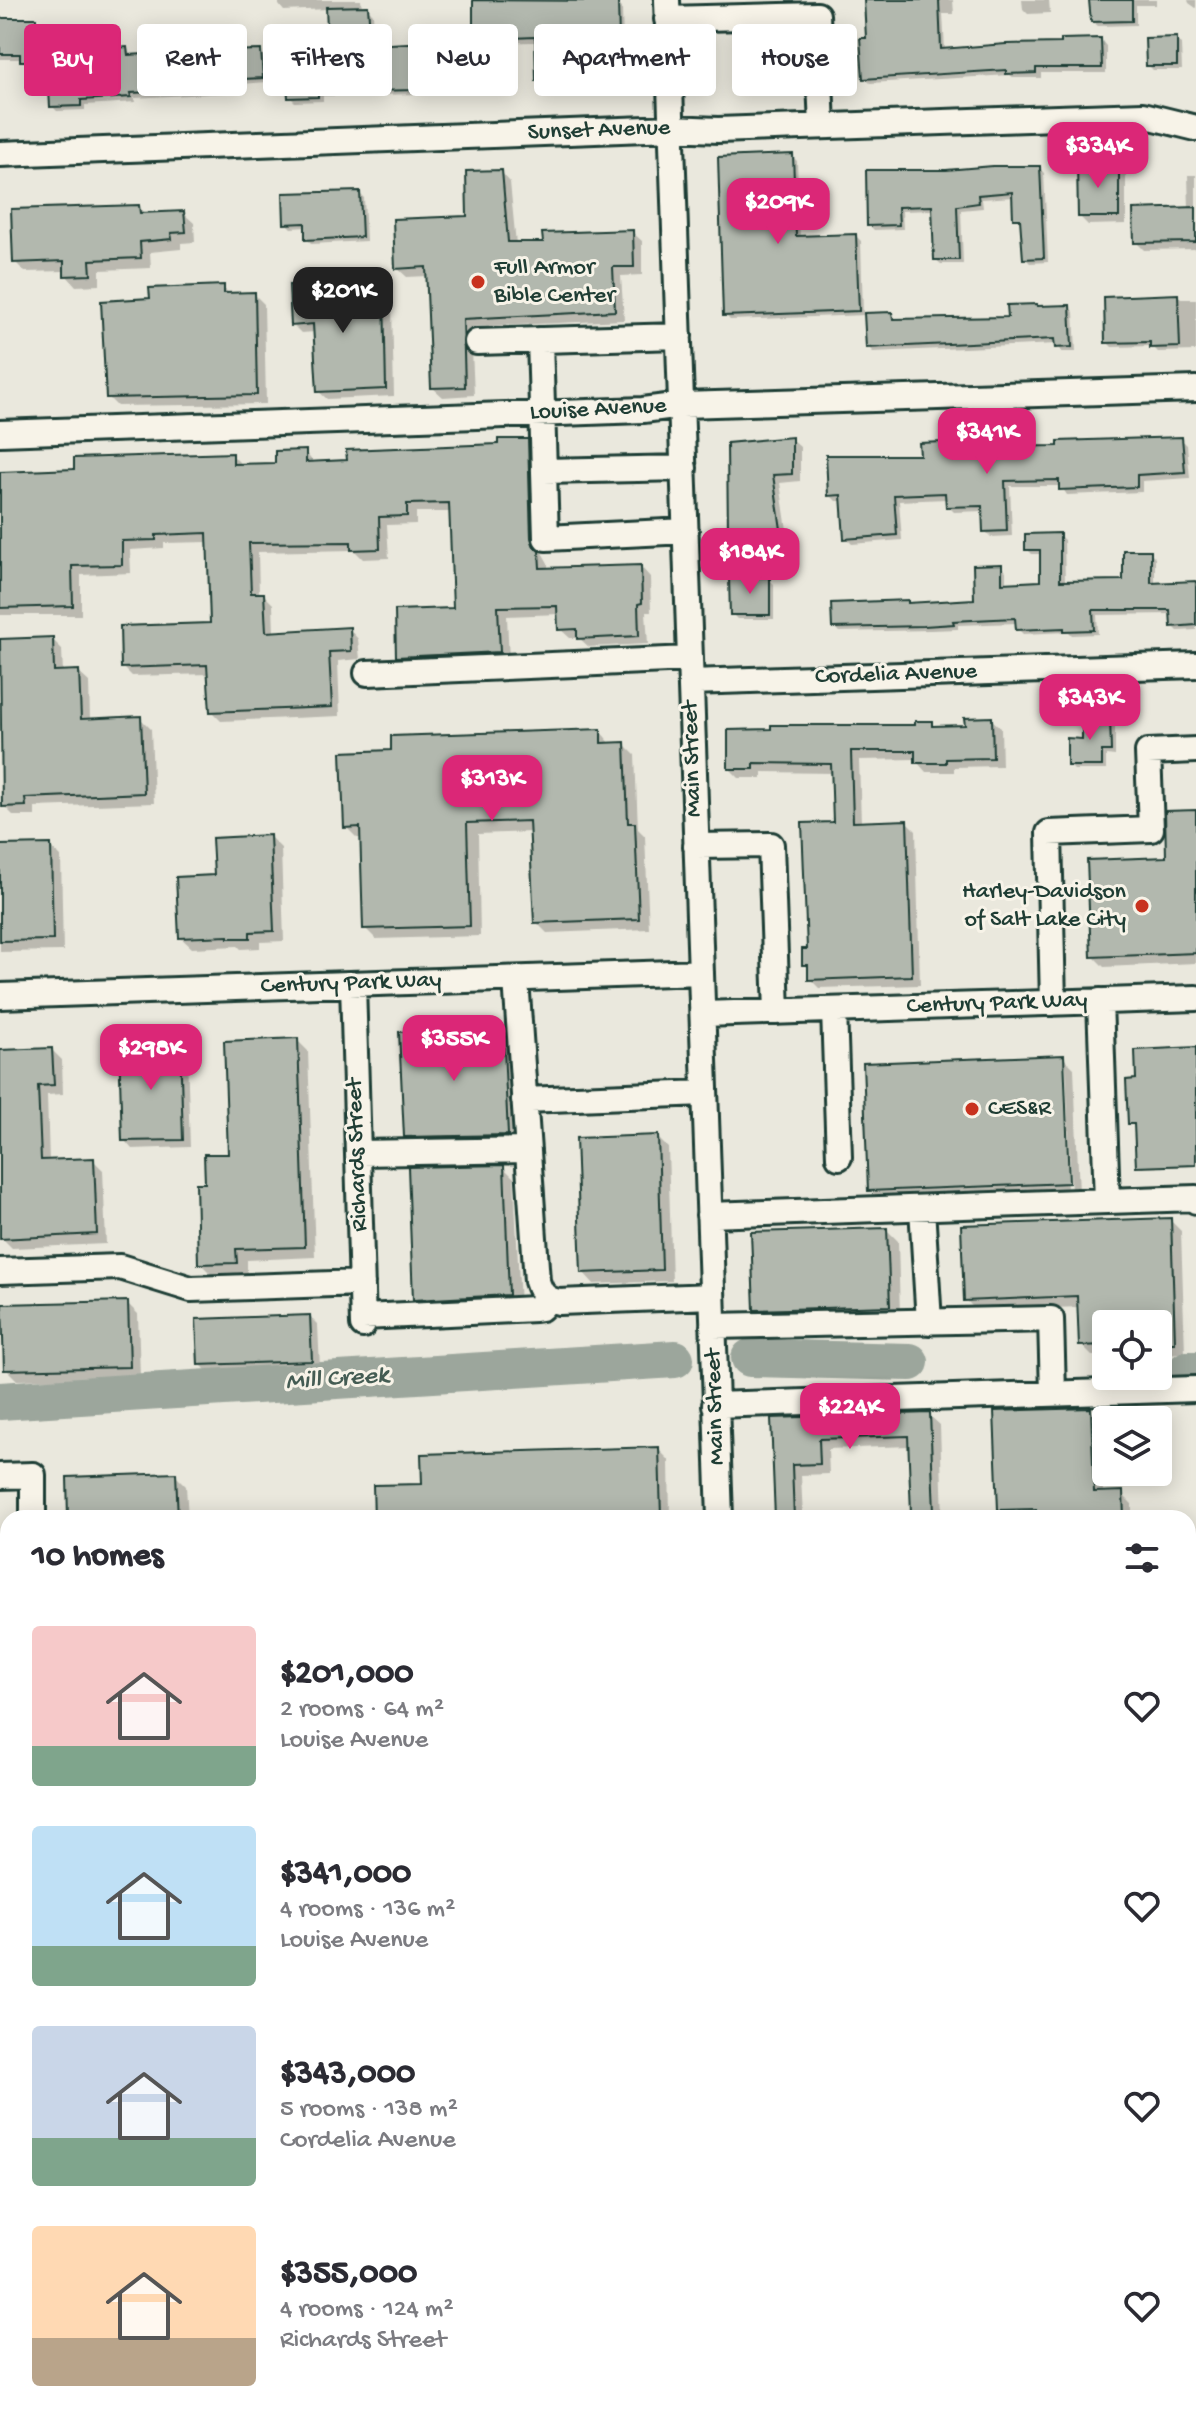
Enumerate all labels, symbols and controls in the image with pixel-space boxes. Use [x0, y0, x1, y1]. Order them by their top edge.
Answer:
chip: Buy [24, 24, 121, 96]
chip: Rent [137, 24, 247, 96]
chip: Filters [263, 24, 392, 96]
chip: New [408, 24, 518, 96]
chip: Apartment [534, 24, 716, 96]
chip: House [732, 24, 857, 96]
street label: Sunset Avenue [527, 114, 671, 148]
pin: $334K [1042, 122, 1154, 190]
text: $334K [1065, 132, 1131, 163]
pin: $209K [722, 178, 834, 246]
text: $209K [745, 188, 811, 219]
place label: Full Armor Bible Center [493, 254, 617, 311]
pin: $201K [287, 267, 399, 335]
marker: Full Armor Bible Center [469, 273, 487, 291]
text: $201K [311, 277, 375, 308]
street label: Louise Avenue [529, 392, 668, 428]
pin: $341K [931, 408, 1043, 476]
text: $341K [956, 418, 1018, 449]
pin: $184K [694, 528, 806, 596]
text: $184K [718, 538, 782, 569]
street label: Cordelia Avenue [814, 658, 978, 692]
pin: $343K [1034, 674, 1146, 742]
text: $343K [1057, 684, 1123, 715]
street label: Main Street [676, 698, 710, 818]
pin: $313K [436, 755, 548, 823]
text: $313K [460, 765, 524, 796]
place label: Harley-Davidson of Salt Lake City [962, 878, 1127, 935]
marker: Harley-Davidson of Salt Lake City [1133, 897, 1151, 915]
street label: Century Park Way [260, 966, 442, 1002]
street label: Century Park Way [906, 986, 1088, 1022]
pin: $355K [398, 1015, 510, 1083]
pin: $298K [95, 1024, 207, 1092]
text: $355K [421, 1025, 487, 1056]
text: $298K [118, 1034, 184, 1065]
street label: Richards Street [341, 1076, 375, 1232]
place label: CES&R [988, 1095, 1052, 1124]
marker: CES&R [963, 1100, 981, 1118]
map controls [1092, 1310, 1172, 1486]
button: locate [1092, 1310, 1172, 1390]
street label: Main Street [699, 1346, 733, 1466]
water label: Mill Creek [285, 1361, 392, 1399]
pin: $224K [794, 1383, 906, 1451]
text: $224K [818, 1393, 882, 1424]
button: layers [1092, 1406, 1172, 1486]
icon: filters [1120, 1536, 1164, 1580]
text: 10 homes [32, 1538, 163, 1578]
text: $201,000 [280, 1655, 414, 1695]
icon: home [96, 1658, 192, 1754]
icon: heart [1120, 1684, 1164, 1728]
text: 2 rooms · 64 m² [280, 1695, 444, 1726]
text: Louise Avenue [280, 1726, 428, 1757]
text: $341,000 [280, 1855, 411, 1895]
icon: home [96, 1858, 192, 1954]
icon: heart [1120, 1884, 1164, 1928]
text: 4 rooms · 136 m² [280, 1895, 455, 1926]
text: Louise Avenue [280, 1926, 428, 1957]
text: $343,000 [280, 2055, 415, 2095]
icon: home [96, 2058, 192, 2154]
icon: heart [1120, 2084, 1164, 2128]
text: 5 rooms · 138 m² [280, 2095, 458, 2126]
text: Cordelia Avenue [280, 2126, 456, 2157]
text: $355,000 [280, 2255, 417, 2295]
icon: home [96, 2258, 192, 2354]
icon: heart [1120, 2284, 1164, 2328]
text: 4 rooms · 124 m² [280, 2295, 454, 2326]
text: Richards Street [280, 2326, 446, 2357]

